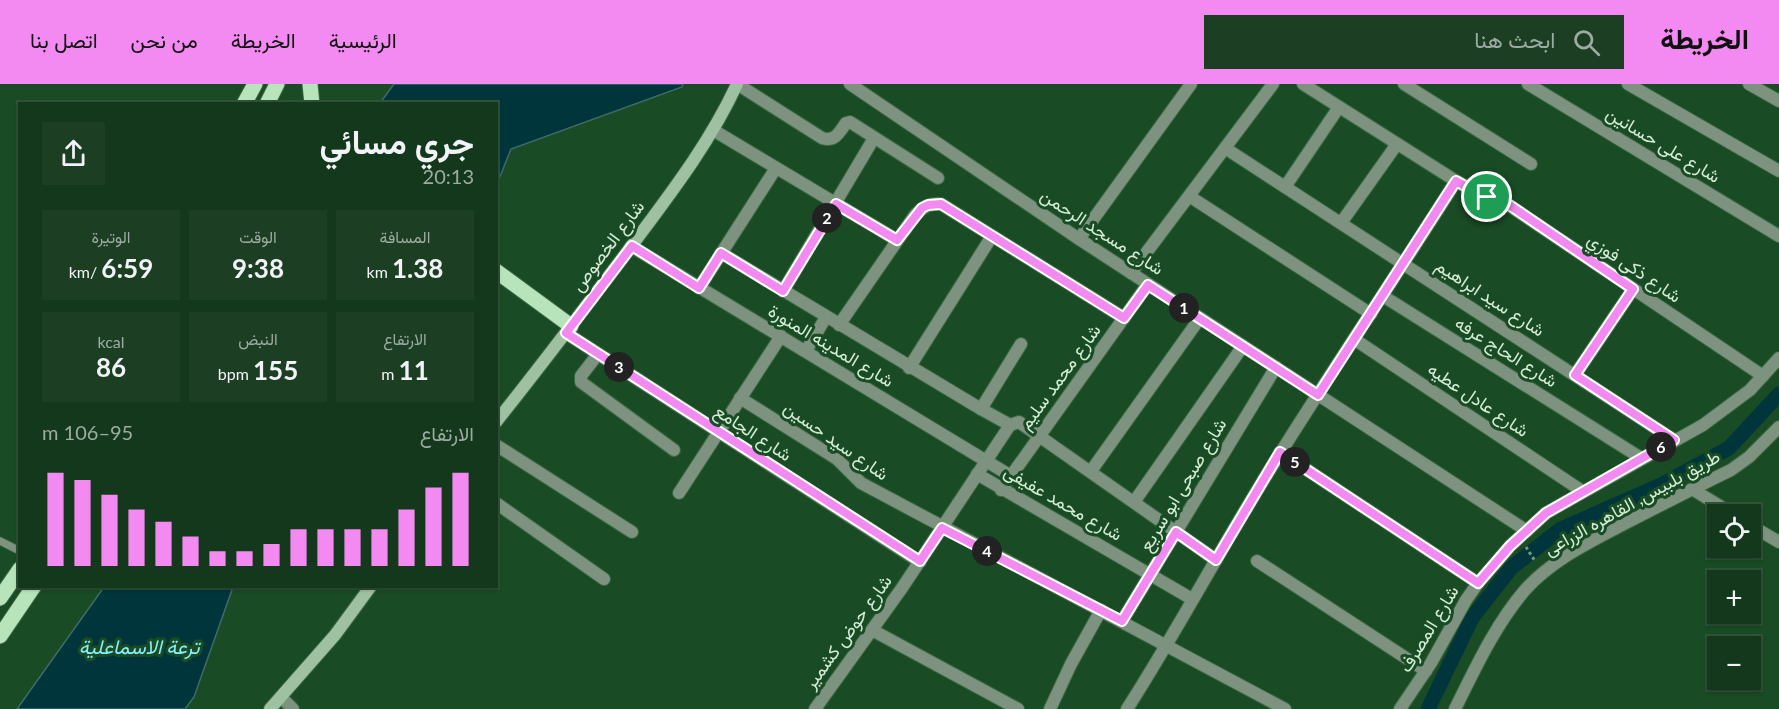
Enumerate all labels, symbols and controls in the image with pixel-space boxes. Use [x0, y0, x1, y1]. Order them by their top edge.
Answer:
search box [1204, 15, 1624, 69]
text: الخريطة [1660, 21, 1749, 55]
text: ابحث هنا [1474, 26, 1555, 53]
icon: search [1570, 26, 1603, 59]
text: اتصل بنا [30, 27, 98, 52]
text: من نحن [131, 27, 198, 52]
text: الخريطة [231, 27, 296, 52]
text: الرئيسية [329, 27, 397, 52]
street label: شارع على حسانين [1601, 101, 1725, 189]
text: جري مسائي [320, 121, 474, 161]
button: share [42, 122, 105, 185]
text: 20:13 [423, 164, 474, 188]
pin [1461, 171, 1512, 222]
icon: arrive [1470, 180, 1503, 213]
street label: شارع مسجد الرحمن [1036, 183, 1168, 281]
street label: شارع الخصوص [566, 195, 650, 297]
pin: 2 [812, 203, 842, 233]
text: 2 [822, 208, 832, 227]
text: الوتيرة [91, 227, 131, 246]
text: الوقت [239, 227, 277, 246]
text: المسافة [380, 227, 430, 246]
street label: شارع ذكى فوزي [1581, 228, 1686, 311]
text: 6:59 [101, 252, 153, 284]
text: 9:38 [232, 252, 284, 284]
text: 1.38 [392, 252, 443, 284]
street label: شارع سيد ابراهيم [1431, 254, 1549, 342]
text: /km [69, 262, 101, 281]
text: km [367, 262, 392, 281]
pin: 1 [1169, 293, 1199, 323]
text: 1 [1179, 298, 1189, 317]
street label: شارع المدينه المنورة [764, 299, 898, 393]
street label: شارع الحاج عرفه [1450, 311, 1562, 393]
street label: شارع محمد سليم [1014, 319, 1106, 435]
text: النبض [238, 329, 278, 348]
text: الارتفاع [383, 329, 427, 348]
text: kcal [97, 332, 125, 351]
text: 86 [96, 351, 126, 383]
pin: 3 [604, 352, 634, 382]
text: 155 [253, 354, 298, 386]
text: 11 [399, 354, 429, 386]
text: 3 [614, 357, 624, 376]
street label: شارع عادل عطيه [1423, 357, 1533, 443]
text: bpm [218, 364, 253, 383]
text: m [381, 364, 399, 383]
street label: شارع سيد حسين [779, 396, 893, 486]
street label: شارع الجامع [710, 399, 796, 467]
street label: شارع صبحى ابو سريع [1134, 414, 1232, 556]
text: 95–106 m [42, 420, 133, 444]
text: الارتفاع [420, 421, 474, 445]
pin: 6 [1646, 432, 1676, 462]
text: 6 [1656, 437, 1666, 456]
street label: طريق بلبيس, القاهره الزراعى [1540, 445, 1724, 561]
pin: 5 [1280, 447, 1310, 477]
text: 5 [1290, 452, 1300, 471]
street label: شارع محمد عفيفى [1000, 459, 1126, 547]
map controls [1707, 504, 1761, 690]
button: locate [1707, 504, 1761, 558]
pin: 4 [972, 536, 1002, 566]
text: 4 [982, 541, 992, 560]
street label: شارع حوض كشمير [798, 570, 898, 695]
button: + [1707, 570, 1761, 624]
street label: شارع المصرف [1394, 581, 1464, 677]
water label: ترعة الاسماعلية [79, 634, 201, 660]
button: − [1707, 636, 1761, 690]

